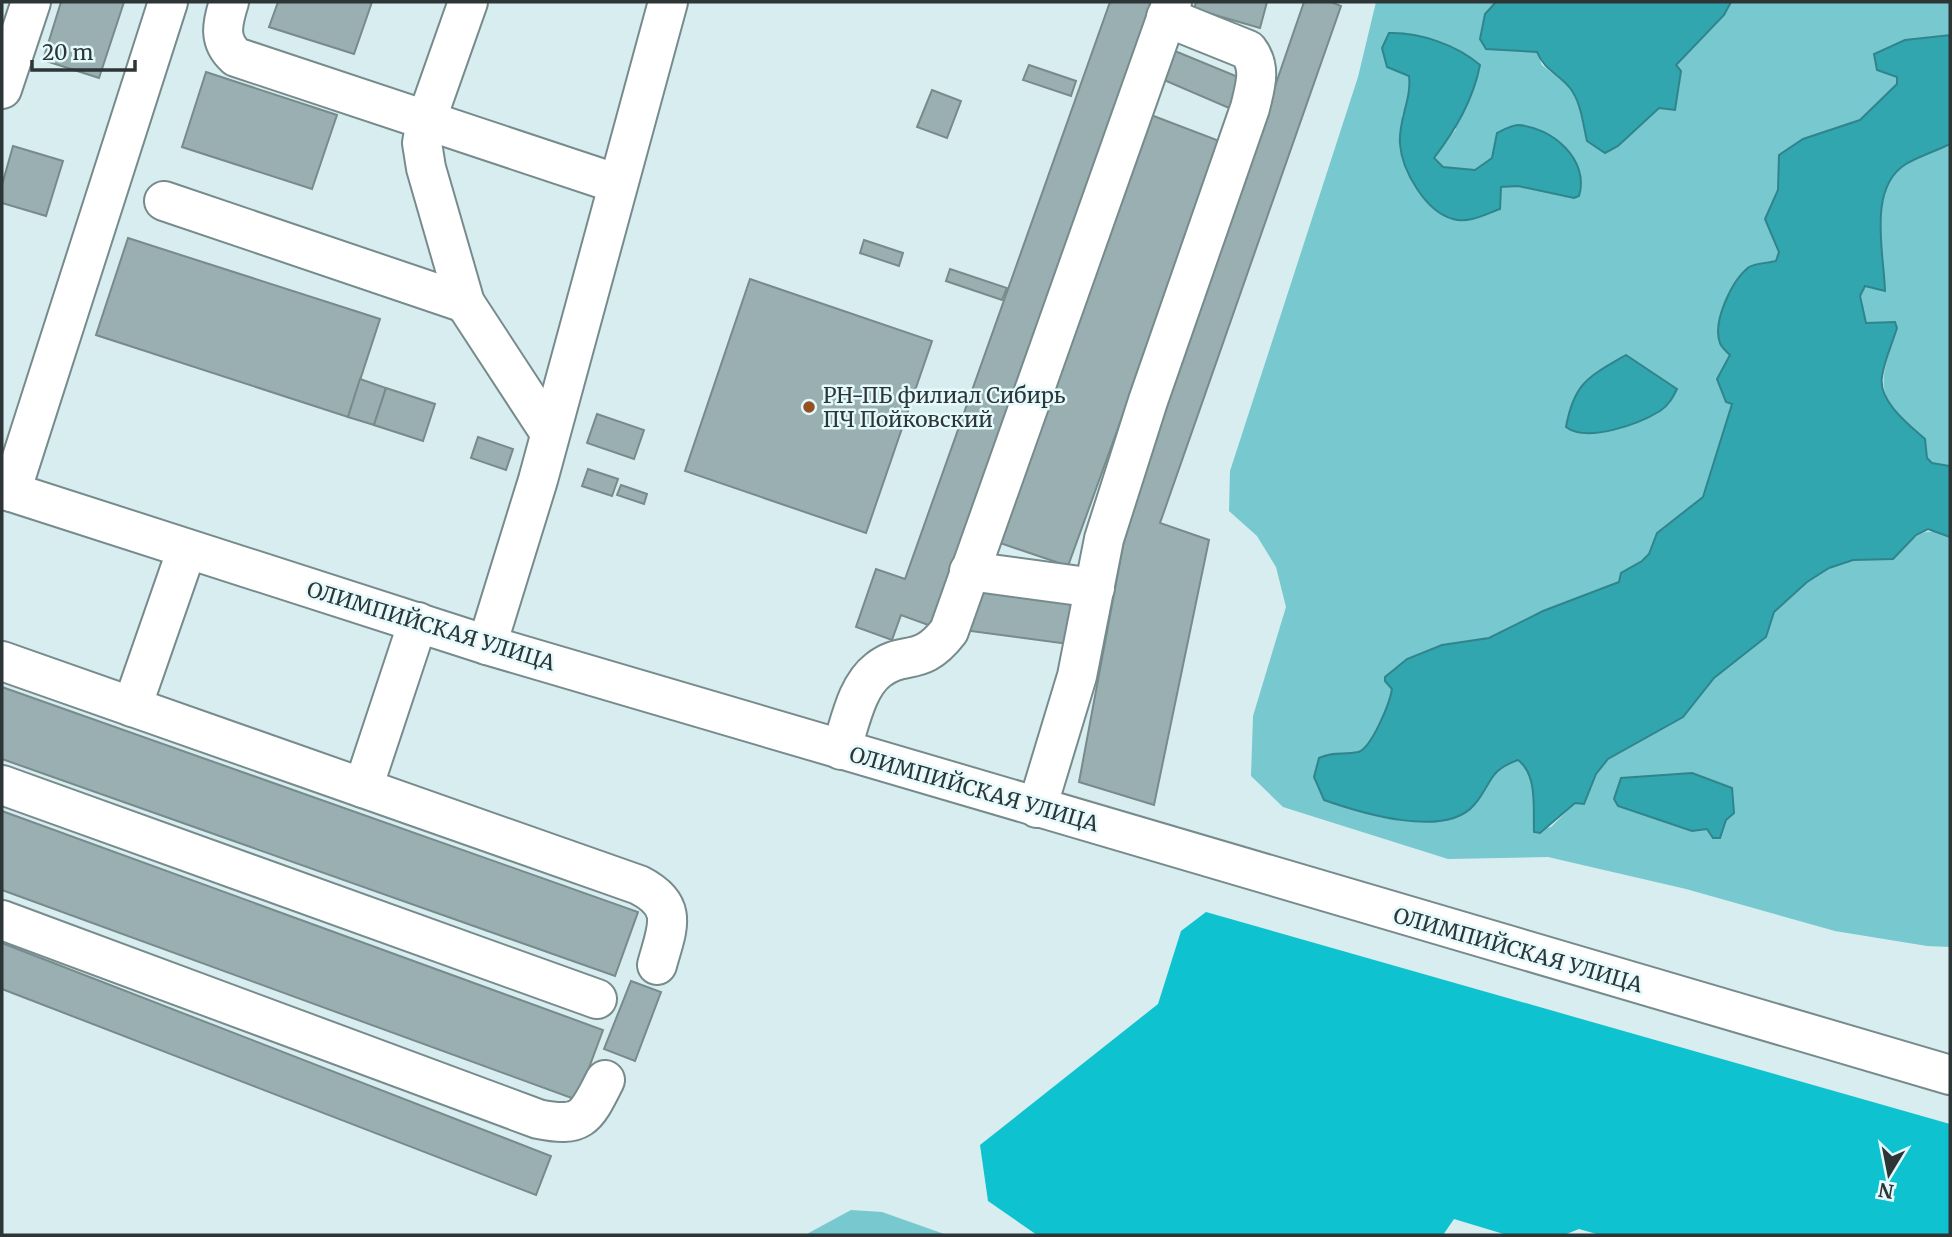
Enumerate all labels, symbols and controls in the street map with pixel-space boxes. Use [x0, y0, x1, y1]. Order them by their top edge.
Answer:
scale bar [32, 28, 135, 72]
text: 20 m [42, 39, 94, 66]
place label: РН-ПБ филиал Сибирь ПЧ Пойковский [823, 382, 1066, 433]
marker: РН-ПБ филиал Сибирь ПЧ Пойковский [801, 399, 817, 415]
street label: ОЛИМПИЙСКАЯ УЛИЦА [304, 575, 559, 677]
street label: ОЛИМПИЙСКАЯ УЛИЦА [846, 740, 1102, 838]
street label: ОЛИМПИЙСКАЯ УЛИЦА [1390, 901, 1646, 999]
north arrow [1854, 1139, 1924, 1209]
text: N [1877, 1178, 1896, 1204]

